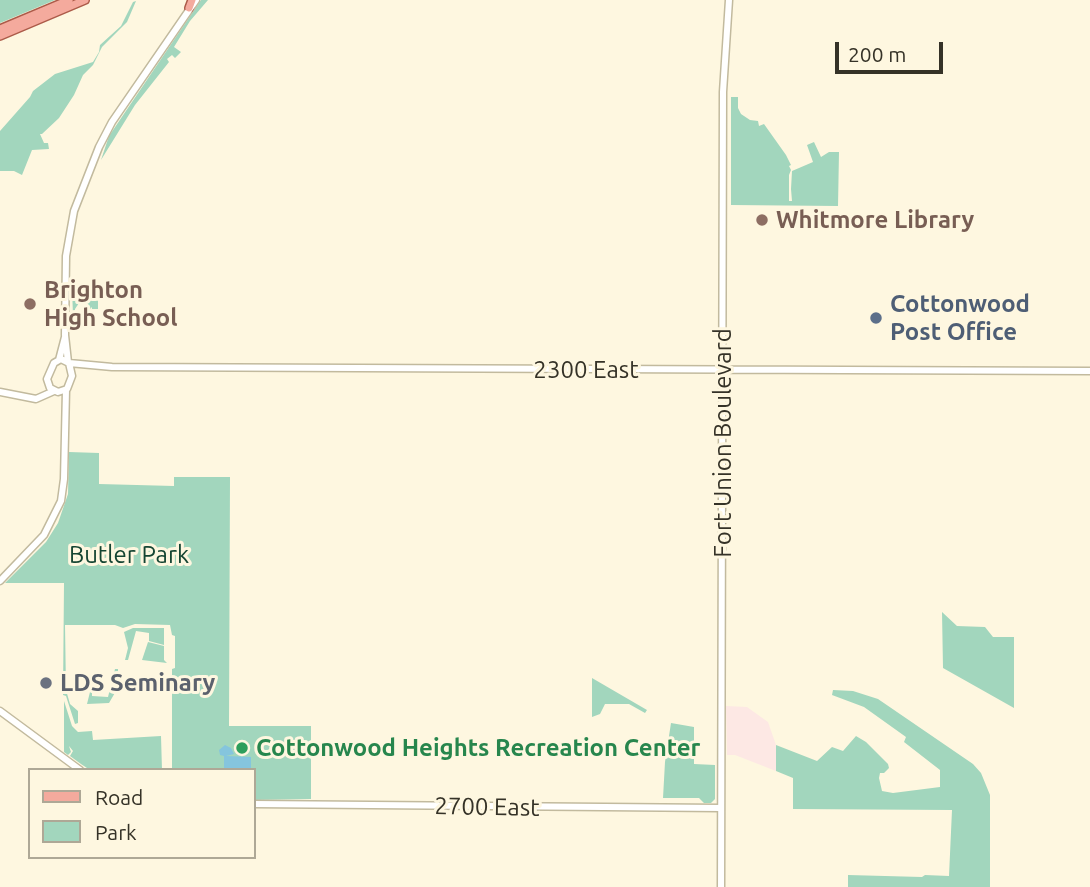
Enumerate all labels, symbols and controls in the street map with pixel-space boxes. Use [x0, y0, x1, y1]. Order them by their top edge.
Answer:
scale bar [838, 28, 946, 72]
text: 200 m [848, 42, 906, 66]
place label: Whitmore Library [776, 206, 974, 234]
marker: Whitmore Library [754, 212, 770, 228]
place label: Brighton High School [44, 276, 178, 332]
place label: Cottonwood Post Office [890, 290, 1030, 346]
marker: Brighton High School [22, 296, 38, 312]
marker: Cottonwood Post Office [868, 310, 884, 326]
street label: Fort Union Boulevard [709, 328, 737, 558]
street label: 2300 East [533, 356, 639, 384]
park label: Butler Park [69, 541, 189, 569]
place label: LDS Seminary [60, 669, 215, 697]
marker: LDS Seminary [38, 675, 54, 691]
place label: Cottonwood Heights Recreation Center [256, 734, 700, 762]
marker: Cottonwood Heights Recreation Center [234, 740, 250, 756]
legend [28, 768, 256, 859]
text: Road [95, 785, 143, 809]
street label: 2700 East [434, 792, 540, 822]
text: Park [95, 820, 137, 844]

